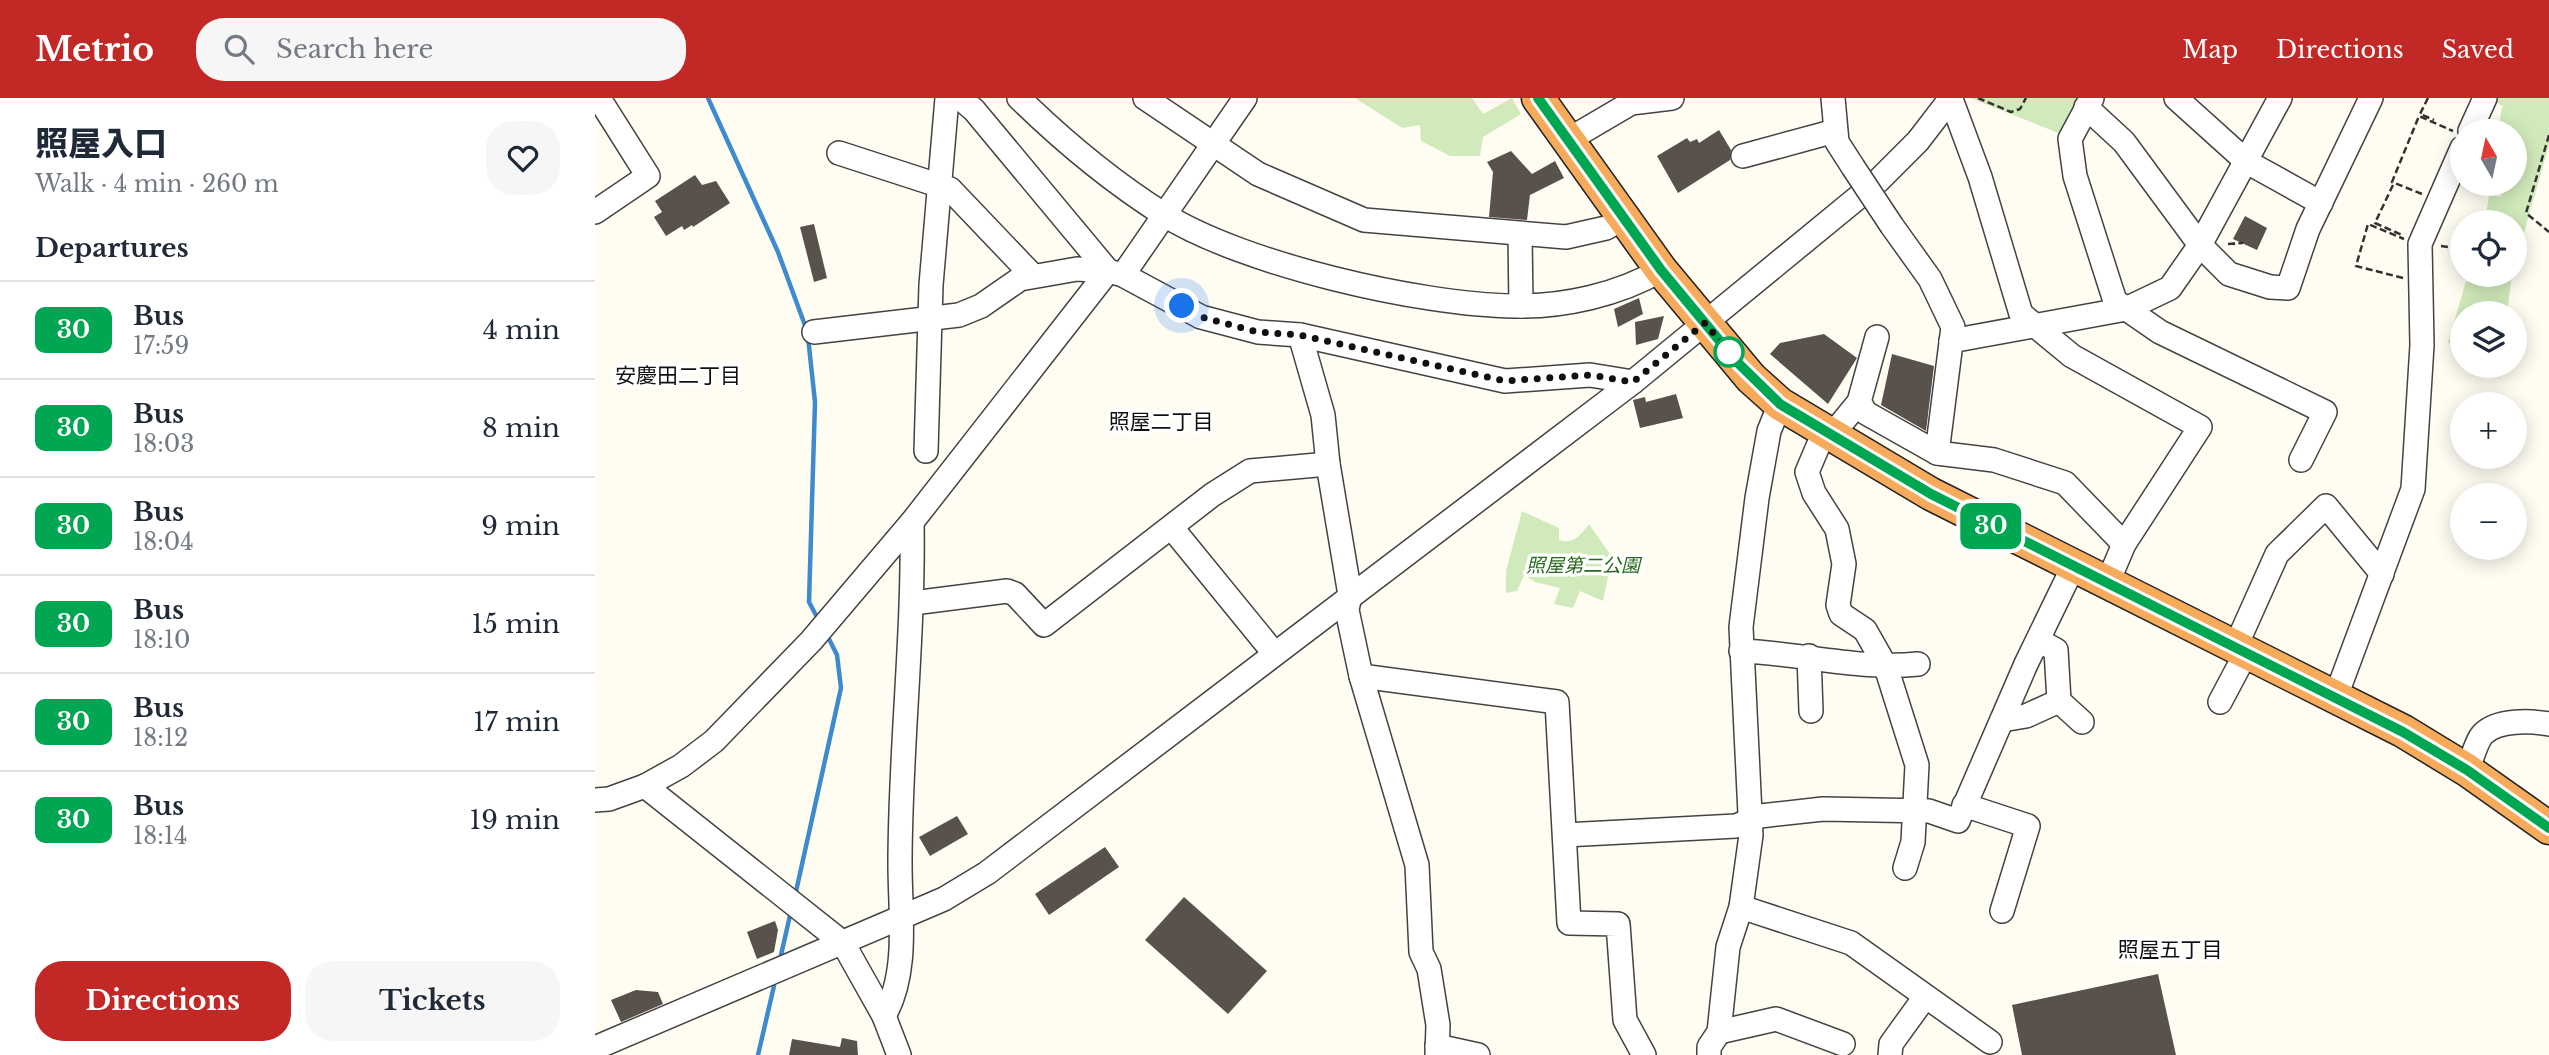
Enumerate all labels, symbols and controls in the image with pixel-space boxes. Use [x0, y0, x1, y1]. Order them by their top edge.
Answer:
search box [196, 18, 686, 81]
text: Metrio [35, 29, 154, 70]
icon: search [220, 30, 258, 68]
text: Search here [276, 33, 433, 65]
text: Map [2182, 35, 2238, 64]
text: Directions [2276, 35, 2404, 64]
text: Saved [2442, 35, 2514, 64]
north arrow [2450, 119, 2527, 196]
map controls [2450, 119, 2527, 560]
button: heart [486, 121, 560, 195]
text: 照屋入口 [35, 123, 167, 164]
text: Walk · 4 min · 260 m [35, 170, 279, 198]
button: locate [2450, 210, 2527, 287]
text: Departures [35, 232, 189, 264]
your location [1164, 288, 1199, 323]
text: Bus [133, 300, 184, 332]
button: layers [2450, 301, 2527, 378]
text: 4 min [483, 314, 560, 346]
text: 30 [57, 315, 90, 344]
text: 17:59 [133, 332, 189, 360]
unlabelled marker [1714, 337, 1744, 367]
district label: 安慶田二丁目 [615, 363, 741, 389]
button: + [2450, 392, 2527, 469]
text: Bus [133, 398, 184, 430]
district label: 照屋二丁目 [1109, 409, 1214, 435]
text: 8 min [482, 412, 560, 444]
text: 30 [57, 413, 90, 442]
text: 18:03 [133, 430, 194, 458]
button: − [2450, 483, 2527, 560]
text: Bus [133, 496, 184, 528]
line badge: 30 [1959, 503, 2023, 549]
text: 9 min [481, 510, 560, 542]
text: 30 [57, 511, 90, 540]
text: 30 [1974, 511, 2008, 540]
text: 18:04 [133, 528, 194, 556]
park label: 照屋第二公園 [1526, 554, 1643, 577]
text: Bus [133, 594, 184, 626]
text: 15 min [471, 608, 560, 640]
text: 30 [57, 609, 90, 638]
text: 18:10 [133, 626, 190, 654]
text: Bus [133, 692, 184, 724]
text: 17 min [473, 706, 560, 738]
text: 30 [57, 707, 90, 736]
text: 18:12 [133, 724, 188, 752]
text: Bus [133, 790, 184, 822]
text: 19 min [470, 804, 560, 836]
text: 30 [57, 805, 90, 834]
text: 18:14 [133, 822, 187, 850]
district label: 照屋五丁目 [2118, 937, 2223, 963]
button: Directions [35, 961, 291, 1041]
button: Tickets [305, 961, 560, 1041]

